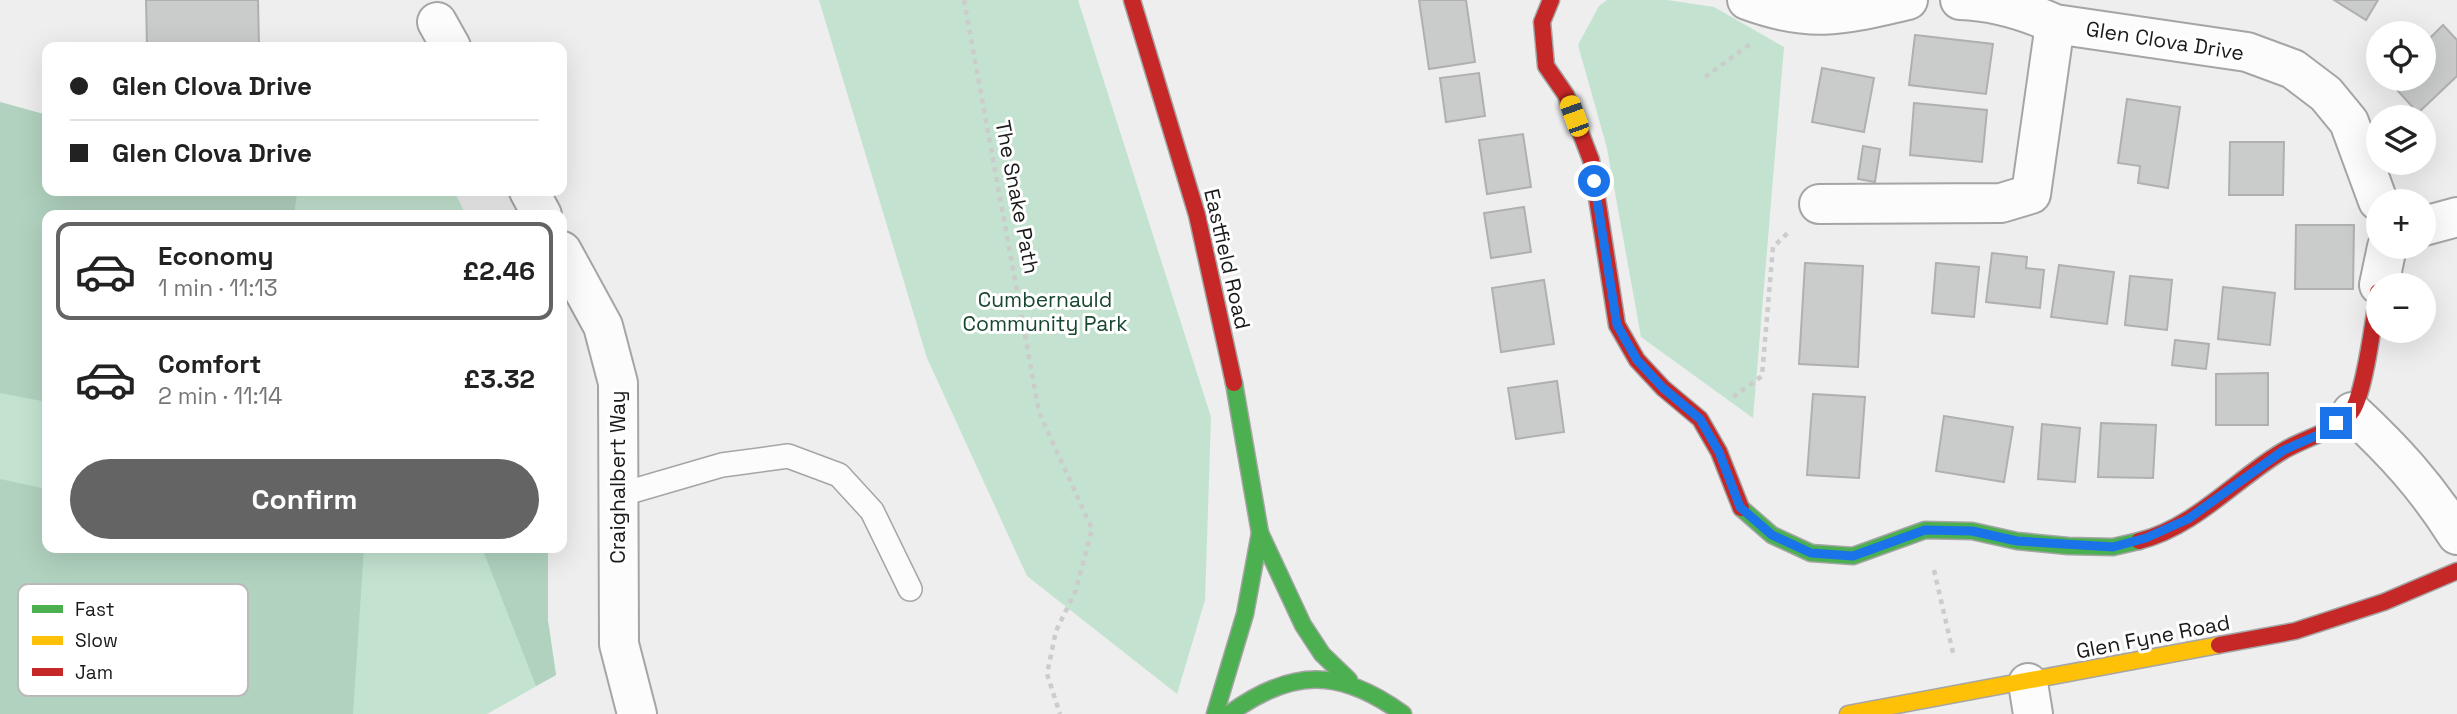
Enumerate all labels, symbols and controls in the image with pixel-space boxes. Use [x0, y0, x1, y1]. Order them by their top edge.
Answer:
street label: Glen Clova Drive [2084, 15, 2246, 66]
map controls [2366, 21, 2436, 343]
button: locate [2366, 21, 2436, 91]
text: Glen Clova Drive [112, 69, 312, 103]
car [1557, 93, 1592, 139]
button: layers [2366, 105, 2436, 175]
street label: The Snake Path [989, 118, 1046, 276]
text: Glen Clova Drive [112, 136, 312, 170]
route start [1578, 165, 1610, 197]
street label: Eastfield Road [1198, 186, 1257, 332]
button: + [2366, 189, 2436, 259]
text: Economy [158, 239, 274, 273]
icon: car [74, 240, 137, 303]
text: £2.46 [463, 254, 535, 288]
text: 1 min · 11:13 [158, 273, 278, 303]
button: − [2366, 273, 2436, 343]
park label: Cumbernauld Community Park [963, 286, 1127, 337]
text: Comfort [158, 347, 261, 381]
icon: car [74, 348, 137, 411]
text: £3.32 [464, 362, 535, 396]
text: 2 min · 11:14 [158, 381, 282, 411]
street label: Craighalbert Way [604, 390, 631, 564]
route end [2320, 407, 2352, 439]
button: Confirm [70, 459, 539, 539]
legend [18, 584, 248, 696]
text: Fast [75, 597, 115, 622]
street label: Glen Fyne Road [2074, 608, 2232, 665]
text: Slow [75, 628, 118, 653]
text: Jam [75, 660, 113, 685]

